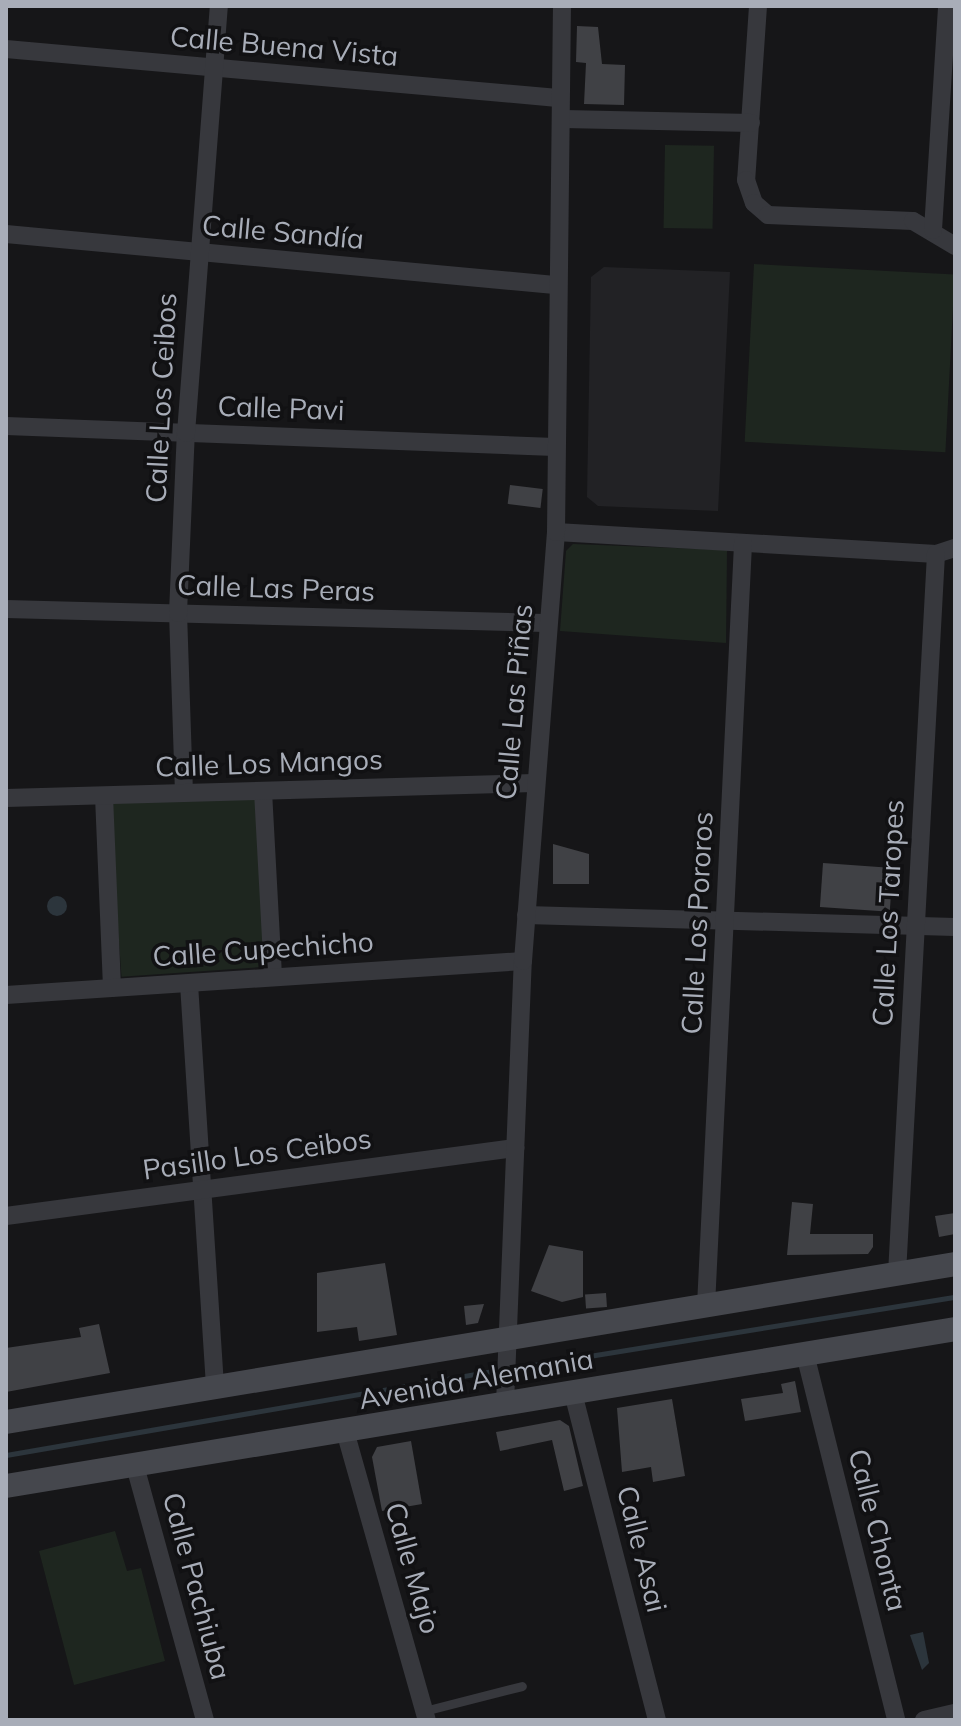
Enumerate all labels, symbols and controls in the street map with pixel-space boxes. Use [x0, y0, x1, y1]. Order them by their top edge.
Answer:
street label: Calle Buena Vista [169, 19, 399, 73]
street label: Calle Sandía [201, 208, 365, 256]
street label: Calle Los Ceibos [139, 292, 183, 504]
street label: Calle Pavi [217, 389, 345, 427]
street label: Calle Las Peras [176, 568, 376, 608]
street label: Calle Las Piñas [489, 603, 539, 801]
street label: Calle Los Mangos [155, 742, 383, 784]
street label: Calle Los Taropes [865, 799, 911, 1027]
street label: Calle Los Pororos [674, 811, 720, 1035]
street label: Calle Cupechicho [151, 925, 375, 973]
street label: Pasillo Los Ceibos [140, 1121, 374, 1187]
street label: Avenida Alemania [356, 1342, 596, 1416]
street label: Calle Chonta [842, 1445, 914, 1615]
street label: Calle Asai [610, 1482, 674, 1616]
street label: Calle Pachiuba [156, 1489, 238, 1683]
street label: Calle Majo [378, 1499, 448, 1637]

